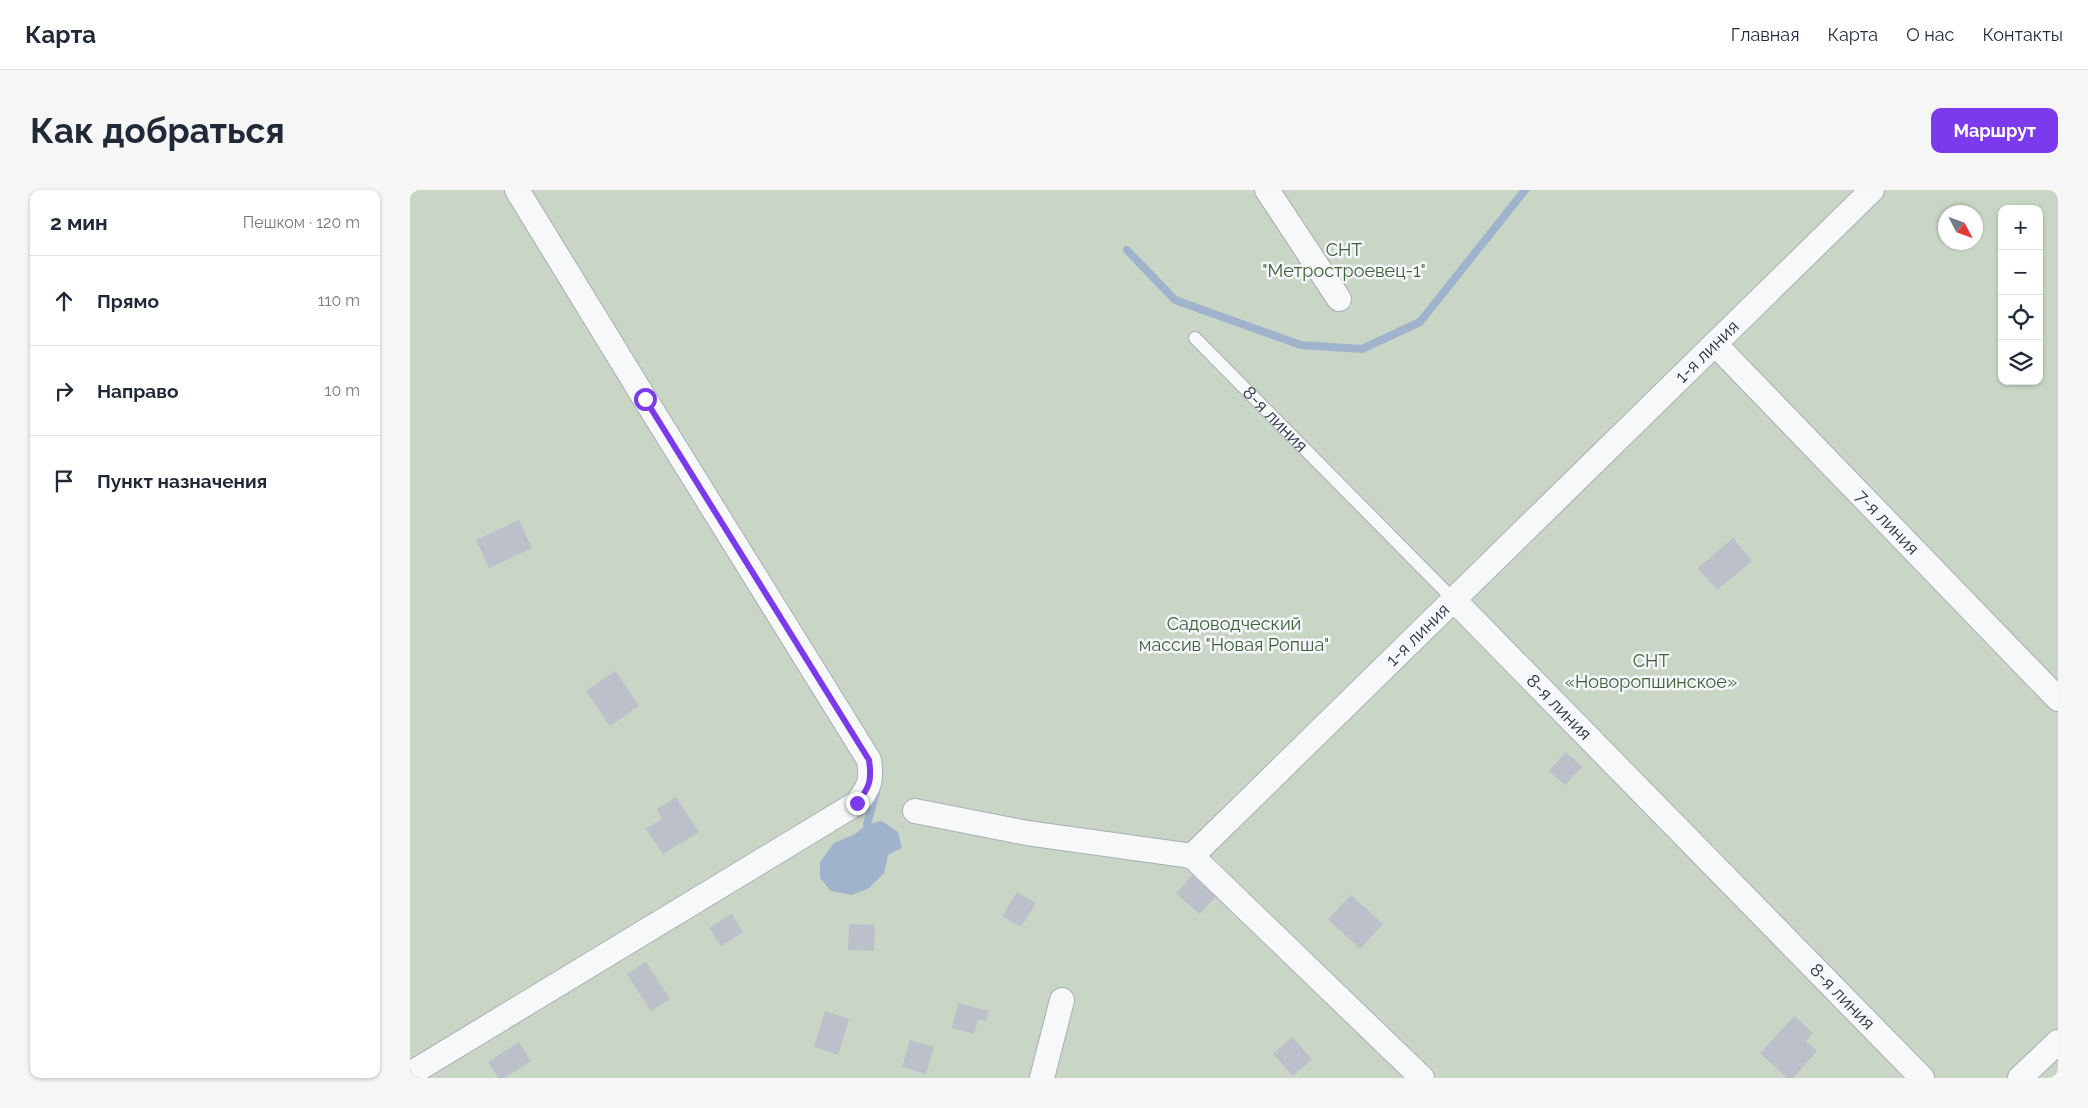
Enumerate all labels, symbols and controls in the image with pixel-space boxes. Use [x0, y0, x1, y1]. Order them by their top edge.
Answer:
text: Карта [25, 20, 96, 49]
text: Главная [1731, 24, 1799, 45]
text: Карта [1827, 24, 1878, 45]
text: О нас [1906, 24, 1954, 45]
text: Контакты [1982, 24, 2063, 45]
button: Маршрут [1931, 108, 2058, 153]
text: Как добраться [30, 110, 285, 151]
north arrow [1938, 205, 1983, 250]
map controls [1998, 205, 2043, 385]
button: + [1998, 205, 2043, 250]
text: 2 мин [50, 210, 108, 235]
text: Пешком · 120 m [243, 213, 360, 232]
park label: СНТ "Метростроевец-1" [1262, 239, 1426, 281]
button: − [1998, 250, 2043, 295]
icon: ahead [50, 287, 78, 315]
text: Прямо [97, 290, 159, 312]
text: 110 m [318, 291, 360, 310]
button: locate [1998, 295, 2043, 340]
street label: 1-я линия [1671, 315, 1743, 387]
button: layers [1998, 340, 2043, 385]
icon: right [50, 377, 78, 405]
text: Направо [97, 380, 178, 402]
text: 10 m [325, 381, 360, 400]
street label: 8-я линия [1239, 382, 1312, 456]
route start [634, 388, 657, 411]
icon: arrive [50, 467, 78, 495]
text: Пункт назначения [97, 470, 267, 492]
street label: 7-я линия [1852, 485, 1924, 559]
street label: 1-я линия [1381, 599, 1454, 670]
park label: Садоводческий массив "Новая Ропша" [1139, 613, 1329, 655]
park label: СНТ «Новоропшинское» [1565, 650, 1737, 692]
street label: 8-я линия [1523, 670, 1596, 744]
route end [846, 792, 869, 815]
street label: 8-я линия [1806, 959, 1879, 1033]

